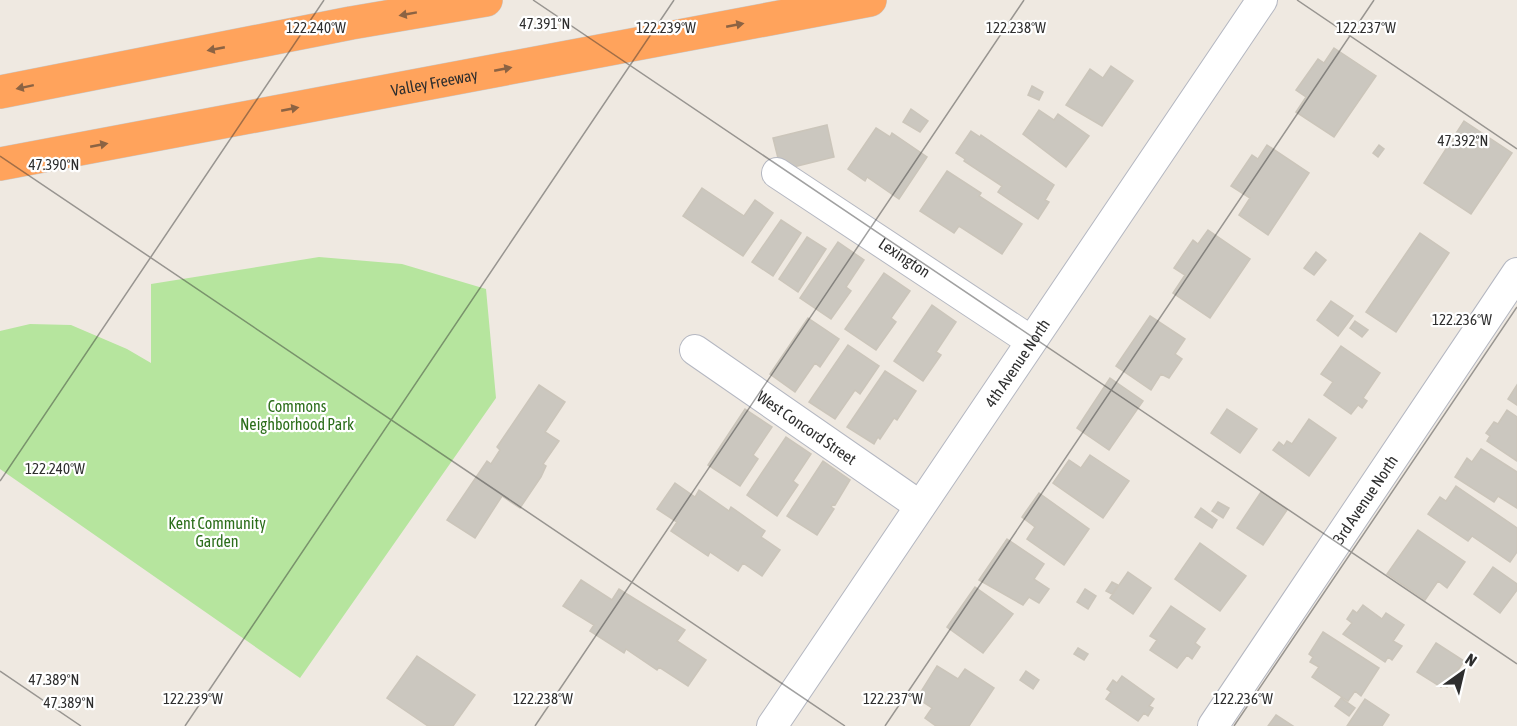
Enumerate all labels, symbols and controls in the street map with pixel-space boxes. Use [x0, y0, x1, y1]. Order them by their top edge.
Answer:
one-way arrow [398, 9, 417, 18]
text: 47.391°N [520, 15, 570, 32]
text: 122.240°W [286, 19, 346, 36]
text: 122.239°W [636, 19, 696, 36]
text: 122.238°W [986, 19, 1046, 36]
text: 122.237°W [1336, 19, 1396, 36]
one-way arrow [726, 20, 745, 29]
one-way arrow [206, 45, 225, 54]
one-way arrow [493, 64, 512, 73]
street label: Valley Freeway [390, 65, 480, 99]
one-way arrow [15, 82, 34, 92]
one-way arrow [281, 104, 300, 113]
text: 47.392°N [1438, 132, 1488, 149]
one-way arrow [89, 141, 108, 150]
text: 47.390°N [29, 156, 79, 173]
street label: Lexington [876, 234, 934, 281]
text: 122.236°W [1432, 311, 1492, 328]
street label: 4th Avenue North [981, 315, 1053, 410]
street label: West Concord Street [754, 387, 860, 468]
park label: Commons Neighborhood Park [240, 397, 354, 434]
street label: 3rd Avenue North [1329, 452, 1401, 547]
text: 122.240°W [25, 460, 85, 477]
park label: Kent Community Garden [168, 514, 266, 550]
north arrow [1433, 642, 1493, 702]
text: N [1462, 649, 1480, 670]
text: 47.389°N [29, 671, 79, 688]
text: 122.239°W [163, 690, 223, 707]
text: 122.238°W [513, 690, 573, 707]
text: 122.237°W [863, 690, 923, 707]
text: 122.236°W [1213, 690, 1273, 707]
text: 47.389°N [44, 694, 94, 711]

